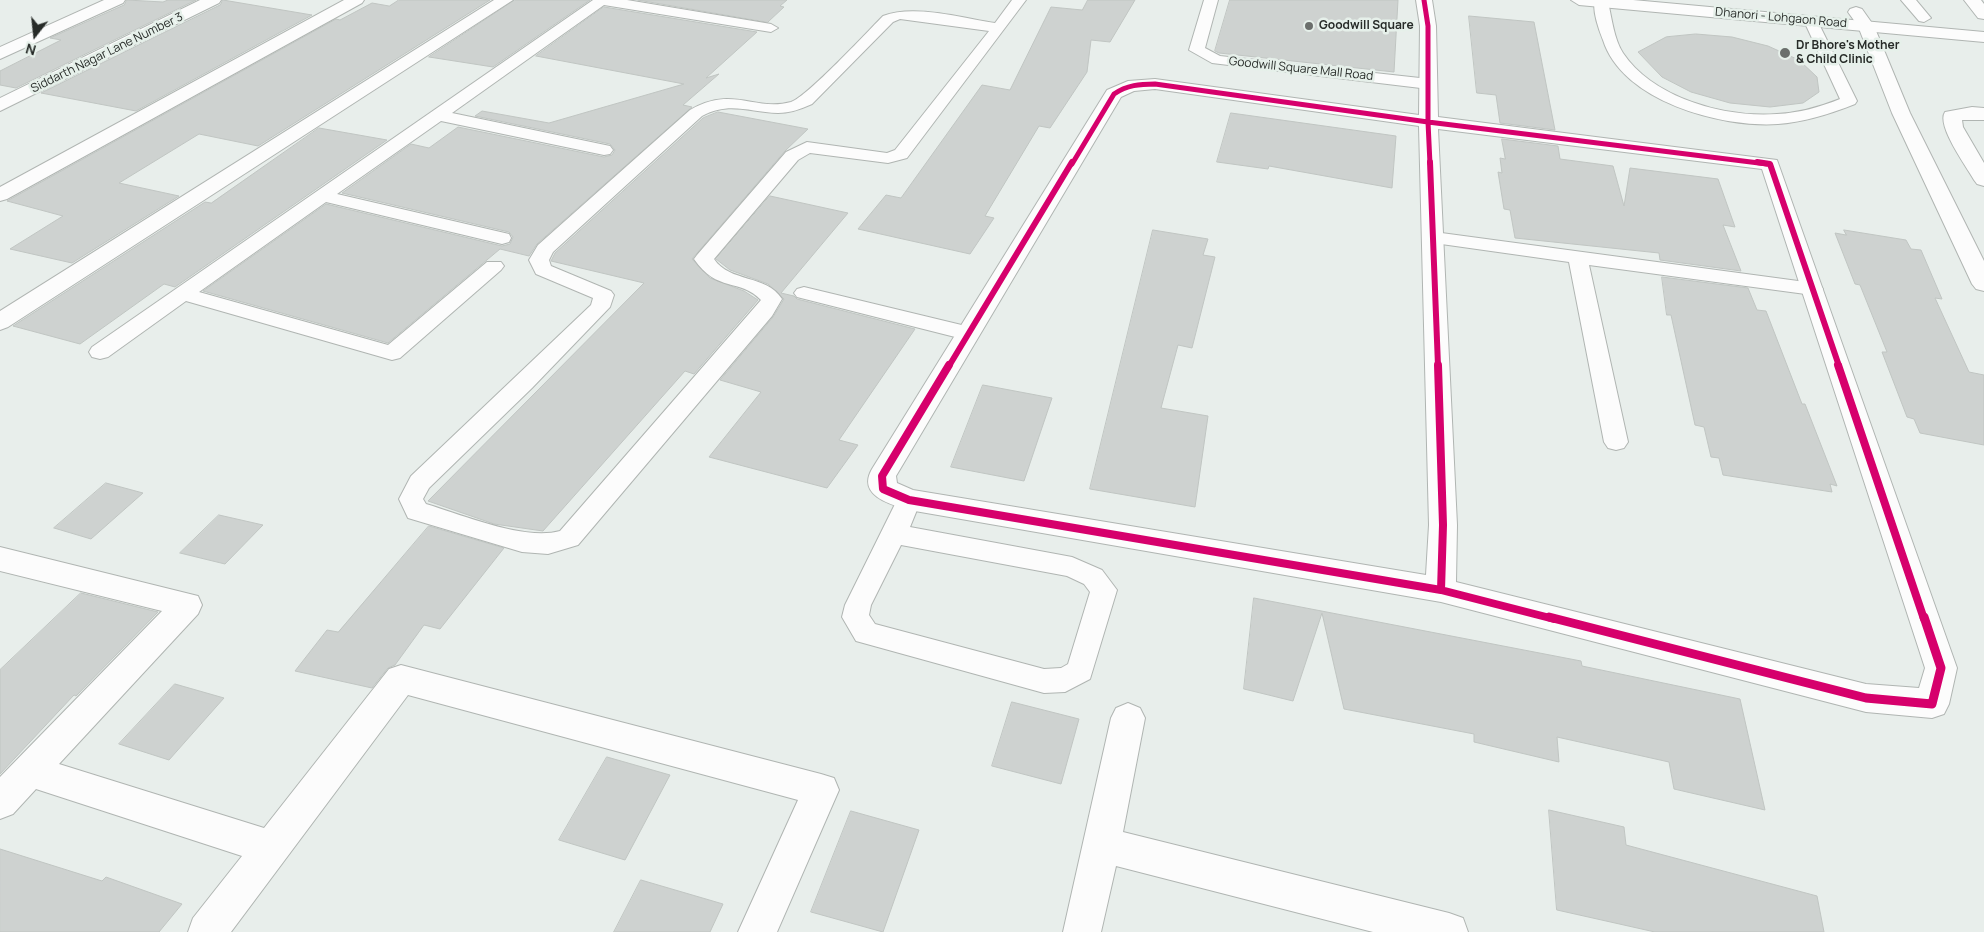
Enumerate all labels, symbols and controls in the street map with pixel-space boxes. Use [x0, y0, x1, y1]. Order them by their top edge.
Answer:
street label: Dhanori - Lohgaon Road [1715, 5, 1847, 31]
north arrow [10, 10, 60, 60]
street label: Siddarth Nagar Lane Number 3 [29, 10, 185, 96]
place label: Goodwill Square [1319, 19, 1414, 33]
marker: Goodwill Square [1303, 20, 1315, 32]
place label: Dr Bhore's Mother & Child Clinic [1796, 39, 1899, 67]
marker: Dr Bhore's Mother & Child Clinic [1778, 46, 1792, 60]
street label: Goodwill Square Mall Road [1228, 54, 1374, 84]

